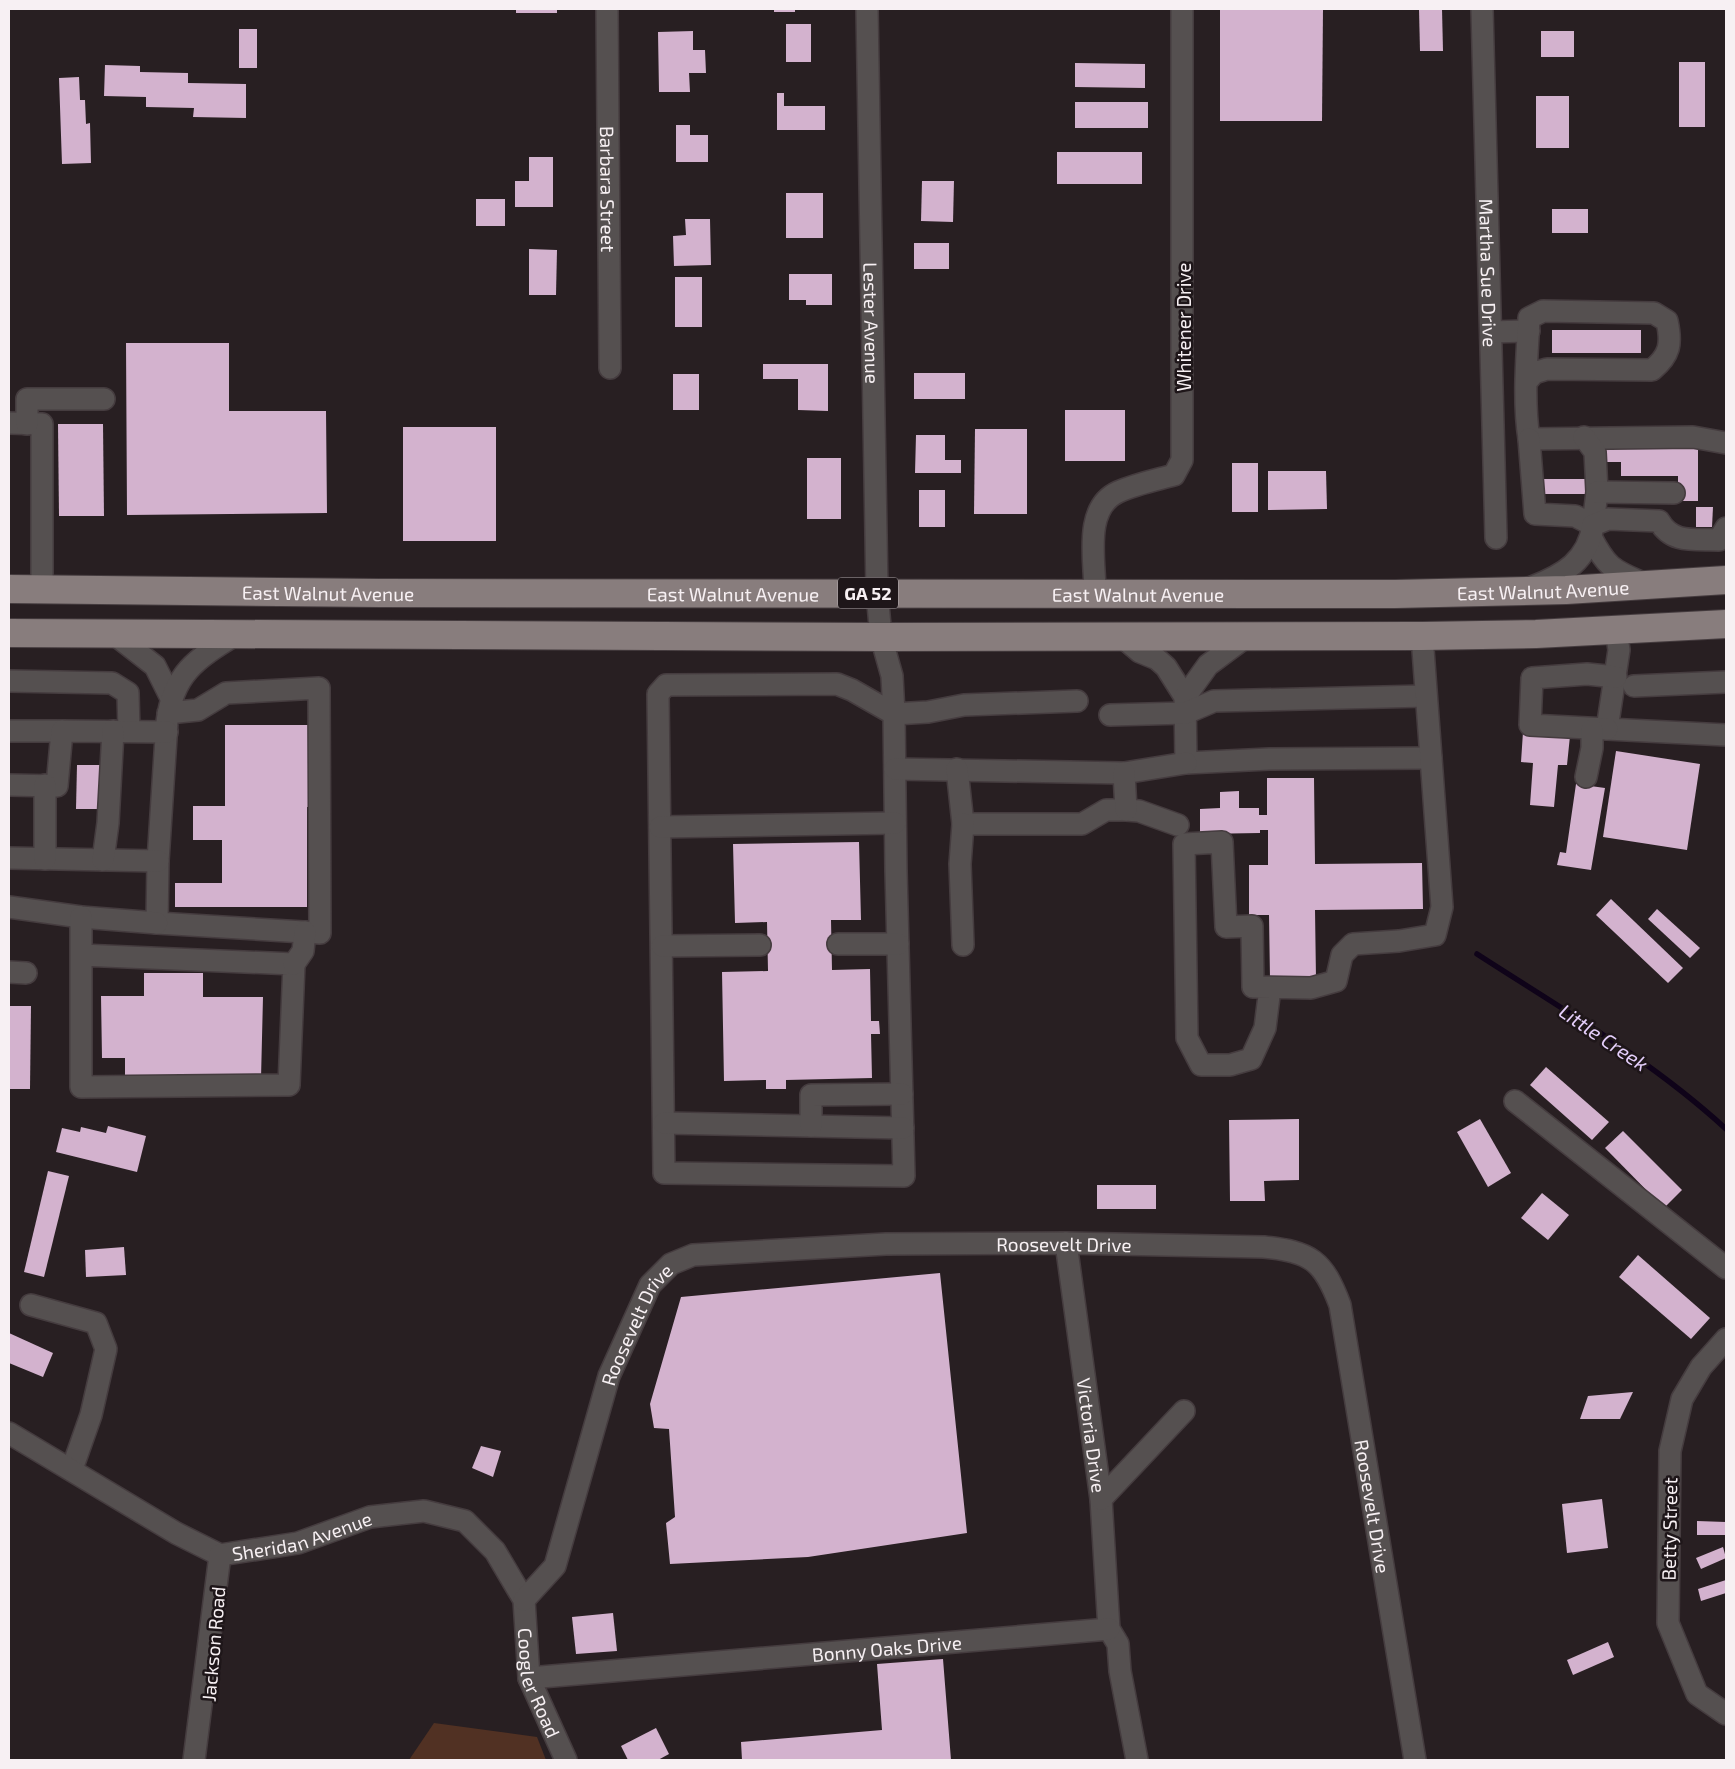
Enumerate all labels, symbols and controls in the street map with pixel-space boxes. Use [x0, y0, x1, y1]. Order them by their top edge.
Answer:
street label: Barbara Street [596, 126, 621, 252]
street label: Martha Sue Drive [1476, 198, 1502, 348]
street label: Lester Avenue [860, 262, 885, 384]
street label: Whitener Drive [1172, 262, 1195, 392]
street label: East Walnut Avenue [1456, 575, 1630, 604]
road number: GA 52 [838, 578, 898, 608]
street label: East Walnut Avenue [242, 580, 414, 605]
street label: East Walnut Avenue [647, 582, 819, 605]
street label: East Walnut Avenue [1052, 582, 1224, 605]
water label: Little Creek [1555, 998, 1653, 1076]
street label: Roosevelt Drive [996, 1231, 1132, 1256]
street label: Roosevelt Drive [595, 1258, 677, 1388]
street label: Victoria Drive [1073, 1376, 1112, 1494]
street label: Roosevelt Drive [1351, 1438, 1396, 1575]
street label: Betty Street [1657, 1477, 1681, 1581]
street label: Sheridan Avenue [230, 1506, 375, 1565]
street label: Jackson Road [197, 1586, 229, 1702]
street label: Coogler Road [514, 1627, 566, 1741]
street label: Bonny Oaks Drive [811, 1630, 963, 1666]

